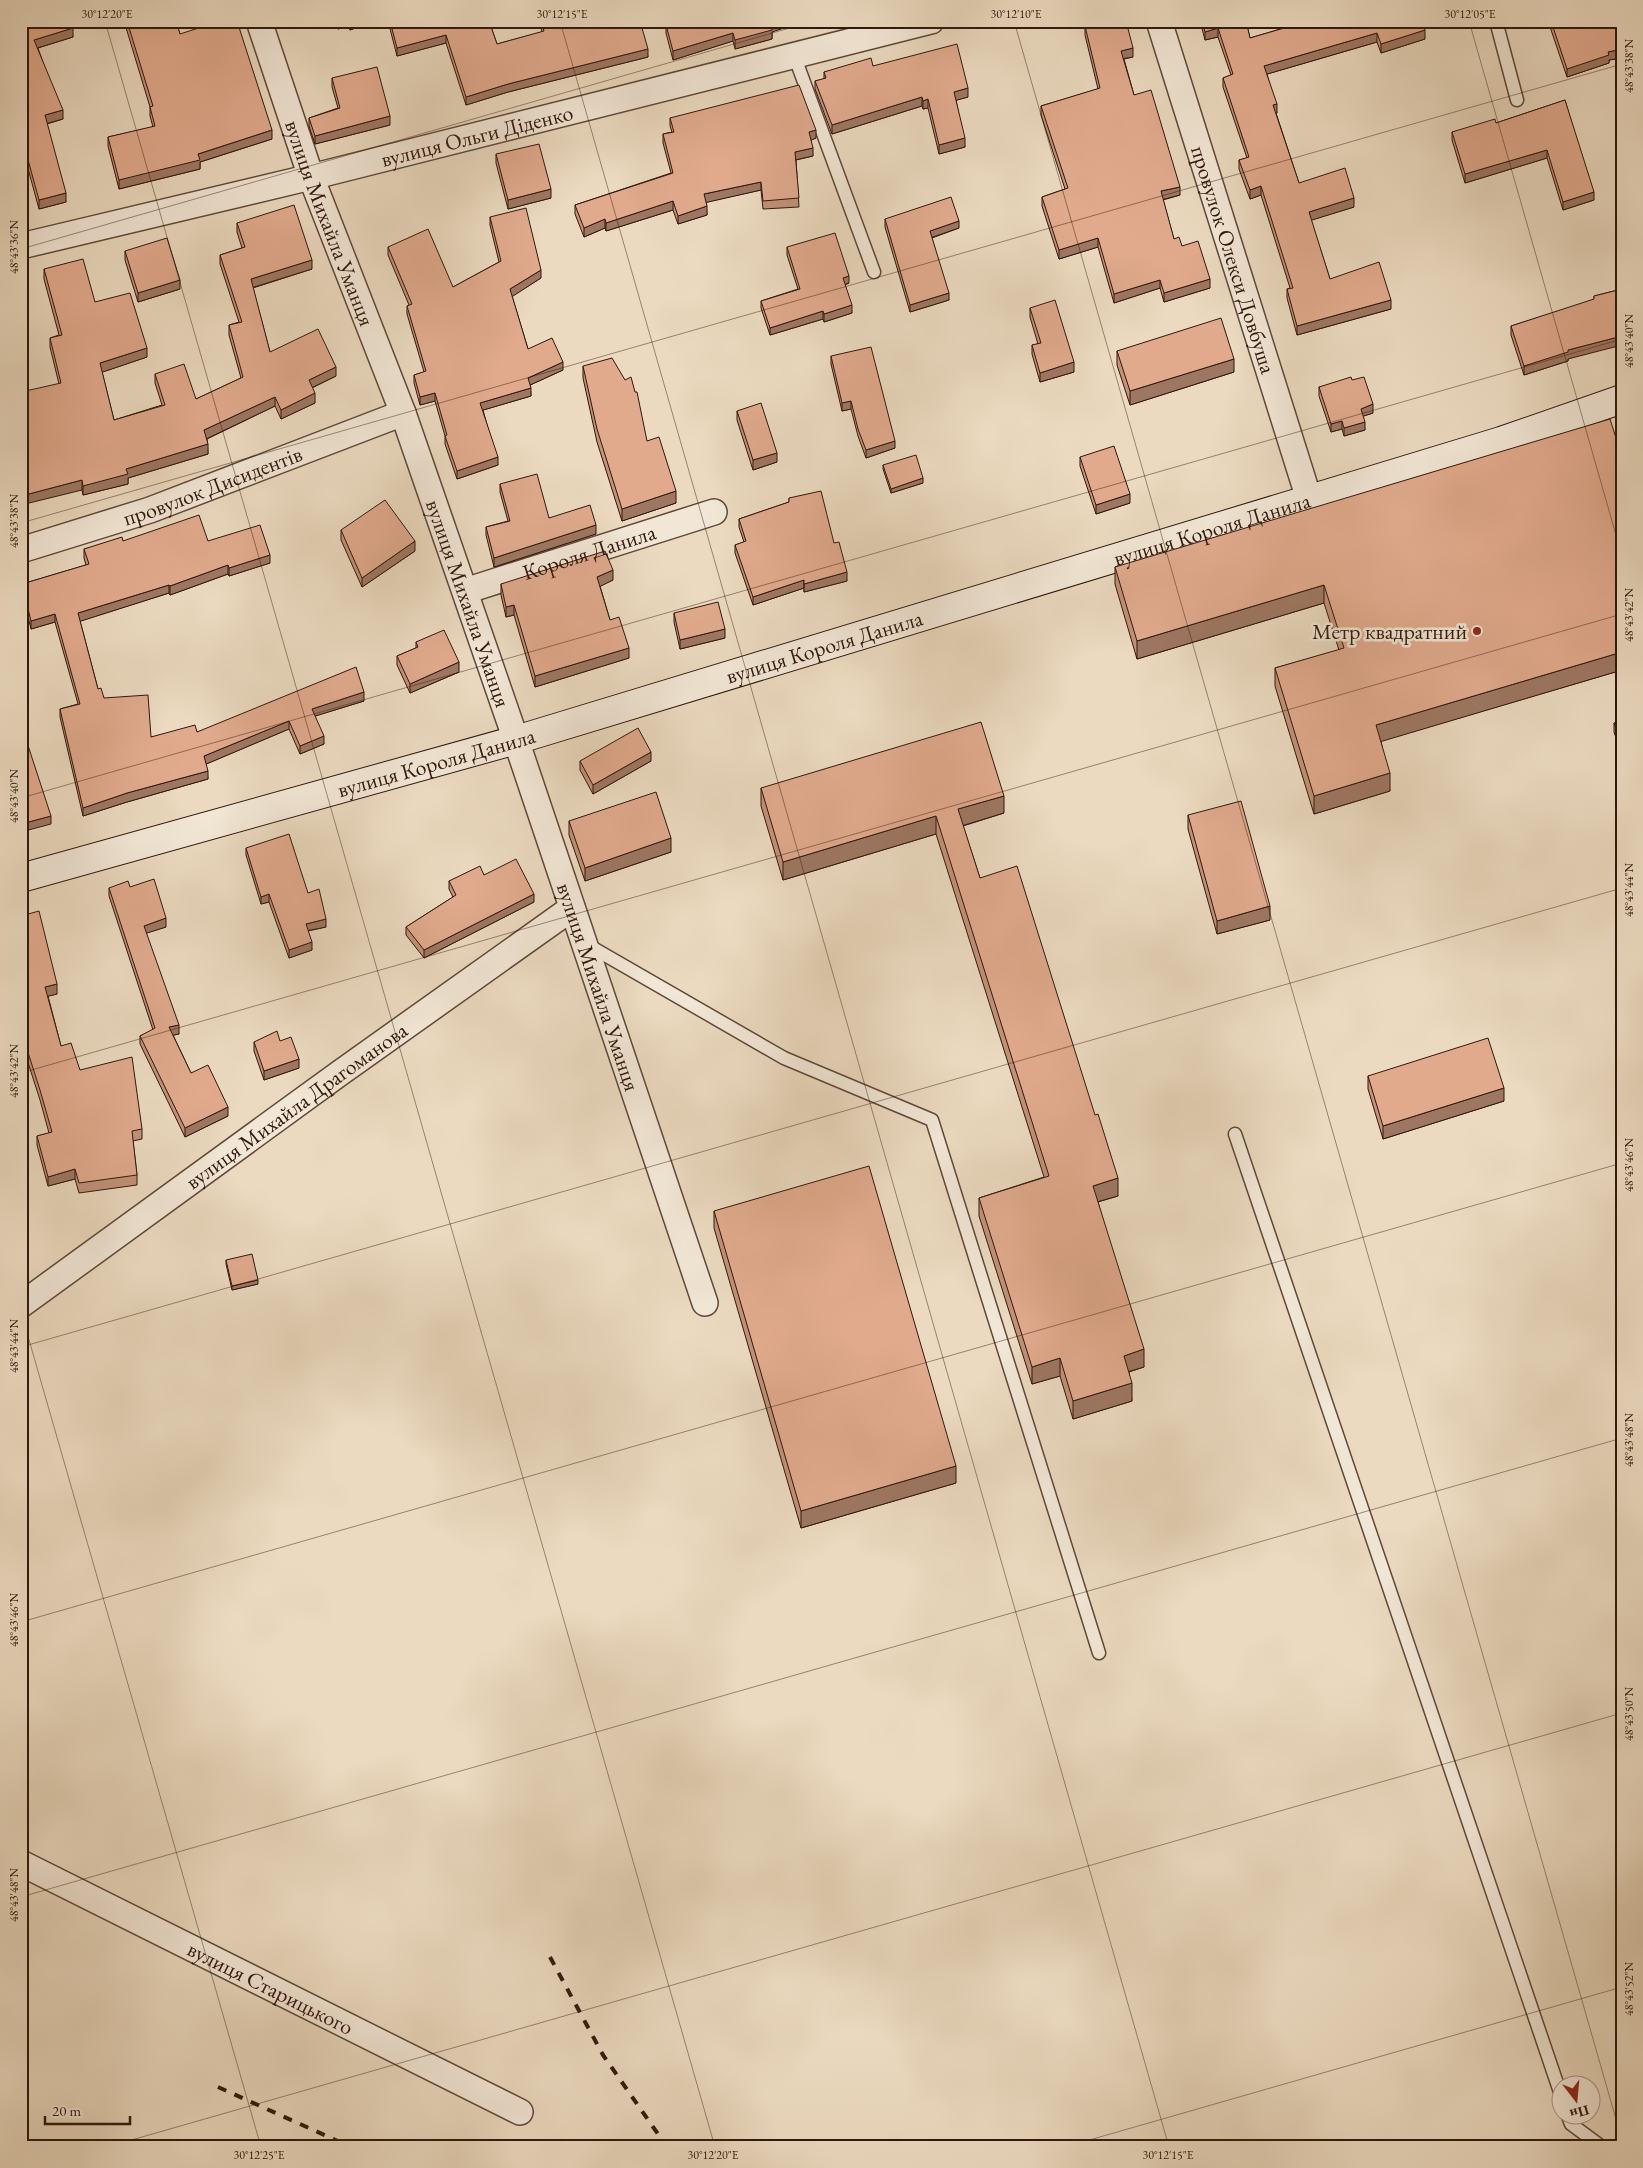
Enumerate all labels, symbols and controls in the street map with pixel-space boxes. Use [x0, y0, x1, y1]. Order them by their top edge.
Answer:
text: 30°12'20"E [81, 6, 133, 22]
text: 30°12'15"E [536, 6, 588, 22]
text: 30°12'10"E [990, 6, 1042, 22]
text: 30°12'05"E [1444, 6, 1496, 22]
text: 48°43'38"N [1621, 39, 1637, 93]
street label: вулиця Ольги Діденко [378, 98, 576, 174]
street label: вулиця Михайла Уманця [278, 116, 382, 330]
street label: провулок Олекси Довбуша [1184, 142, 1283, 377]
text: 48°43'36"N [6, 220, 22, 274]
text: 48°43'40"N [1621, 314, 1637, 368]
street label: провулок Дисидентів [119, 439, 306, 533]
street label: вулиця Короля Данила [1110, 486, 1314, 573]
text: 48°43'38"N [6, 494, 22, 548]
street label: вулиця Михайла Уманця [419, 496, 518, 711]
street label: Короля Данила [519, 517, 660, 587]
text: 48°43'42"N [1621, 588, 1637, 642]
street label: вулиця Короля Данила [722, 603, 927, 690]
place label: Метр квадратний [1312, 617, 1467, 646]
marker: Метр квадратний [1471, 625, 1483, 637]
street label: вулиця Короля Данила [334, 721, 539, 804]
text: 48°43'40"N [6, 769, 22, 823]
text: 48°43'44"N [1621, 863, 1637, 917]
street label: вулиця Михайла Уманця [550, 879, 647, 1095]
street label: вулиця Михайла Драгоманова [180, 1016, 413, 1196]
text: 48°43'42"N [6, 1044, 22, 1098]
text: 48°43'46"N [1621, 1138, 1637, 1192]
text: 48°43'44"N [6, 1319, 22, 1373]
text: 48°43'48"N [1621, 1413, 1637, 1467]
text: 48°43'46"N [6, 1593, 22, 1647]
text: 48°43'50"N [1621, 1687, 1637, 1741]
text: 48°43'48"N [6, 1868, 22, 1922]
street label: вулиця Старицького [183, 1934, 358, 2042]
text: 48°43'52"N [1621, 1962, 1637, 2016]
north arrow [1550, 2076, 1600, 2126]
scale bar [45, 2093, 130, 2125]
text: 20 m [52, 2101, 81, 2120]
text: Пн [1568, 2101, 1591, 2124]
text: 30°12'25"E [233, 2147, 285, 2163]
text: 30°12'20"E [687, 2147, 739, 2163]
text: 30°12'15"E [1142, 2147, 1194, 2163]

